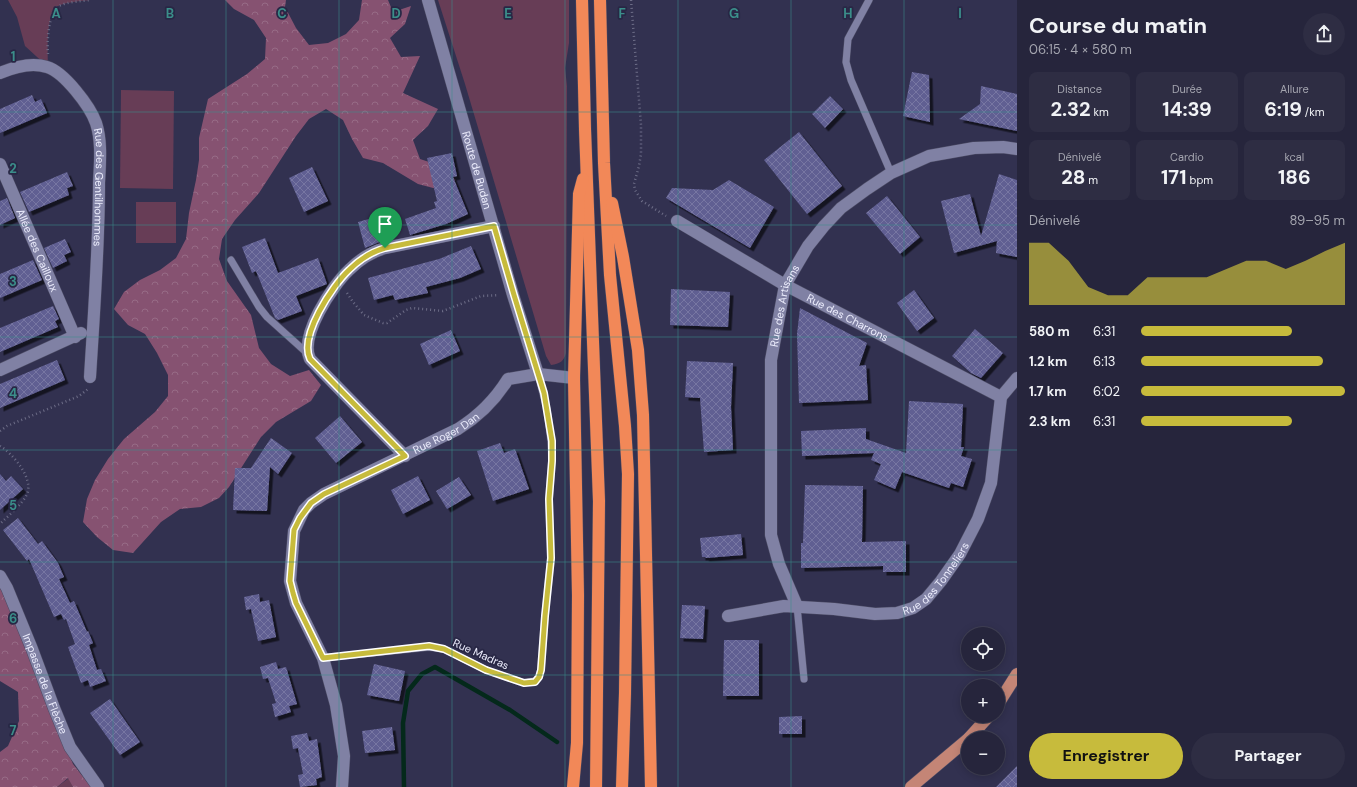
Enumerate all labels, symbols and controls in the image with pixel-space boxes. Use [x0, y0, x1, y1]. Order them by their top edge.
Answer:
text: A [51, 5, 61, 22]
text: B [166, 5, 174, 22]
text: C [277, 5, 287, 22]
text: D [391, 5, 401, 22]
text: E [504, 5, 512, 22]
text: F [618, 5, 626, 22]
text: G [729, 5, 739, 22]
text: H [843, 5, 853, 22]
text: I [958, 5, 962, 22]
text: Course du matin [1029, 11, 1207, 40]
button: share [1303, 13, 1345, 55]
text: 06:15 · 4 × 580 m [1029, 41, 1132, 58]
text: 1 [11, 48, 15, 65]
text: Distance [1057, 82, 1102, 96]
text: Durée [1172, 82, 1202, 96]
text: Allure [1280, 82, 1309, 96]
text: 2.32 [1050, 96, 1091, 122]
text: 14:39 [1162, 96, 1212, 122]
text: 6:19 [1264, 96, 1302, 122]
text: km [1091, 105, 1109, 119]
text: /km [1302, 105, 1325, 119]
street label: Rue des Gentilhommes [91, 127, 107, 247]
street label: Route de Budan [459, 129, 495, 211]
text: Dénivelé [1058, 150, 1101, 164]
text: Cardio [1170, 150, 1204, 164]
text: kcal [1284, 150, 1304, 164]
text: 2 [9, 160, 17, 177]
text: 28 [1061, 164, 1085, 190]
text: 171 [1161, 164, 1187, 190]
text: 186 [1278, 164, 1311, 190]
text: m [1085, 173, 1098, 187]
text: bpm [1187, 173, 1213, 187]
street label: Allée des Cailloux [13, 207, 62, 294]
pin [368, 207, 402, 248]
text: Dénivelé [1029, 212, 1080, 229]
text: 89–95 m [1289, 212, 1345, 229]
icon: arrive [374, 213, 396, 235]
street label: Rue des Artisans [767, 262, 803, 348]
text: 3 [9, 273, 17, 290]
street label: Rue des Charrons [804, 290, 891, 344]
text: 580 m [1029, 323, 1070, 340]
text: 6:31 [1093, 323, 1115, 340]
text: 1.2 km [1029, 353, 1067, 370]
text: 6:13 [1093, 353, 1116, 370]
text: 1.7 km [1029, 383, 1066, 400]
text: 6:02 [1093, 383, 1120, 400]
text: 4 [9, 385, 17, 402]
street label: Rue Roger Dan [410, 409, 482, 457]
text: 2.3 km [1029, 413, 1070, 430]
text: 6:31 [1093, 413, 1115, 430]
text: 5 [9, 497, 17, 514]
street label: Rue des Tonneliers [901, 540, 972, 618]
text: 6 [9, 610, 17, 627]
map controls [961, 627, 1005, 775]
button: locate [961, 627, 1005, 671]
street label: Impasse de la Flèche [19, 632, 71, 736]
street label: Rue Madras [451, 635, 511, 673]
button: + [961, 679, 1005, 723]
text: 7 [10, 722, 17, 739]
button: − [961, 731, 1005, 775]
button: Enregistrer [1029, 733, 1183, 779]
button: Partager [1191, 733, 1345, 779]

